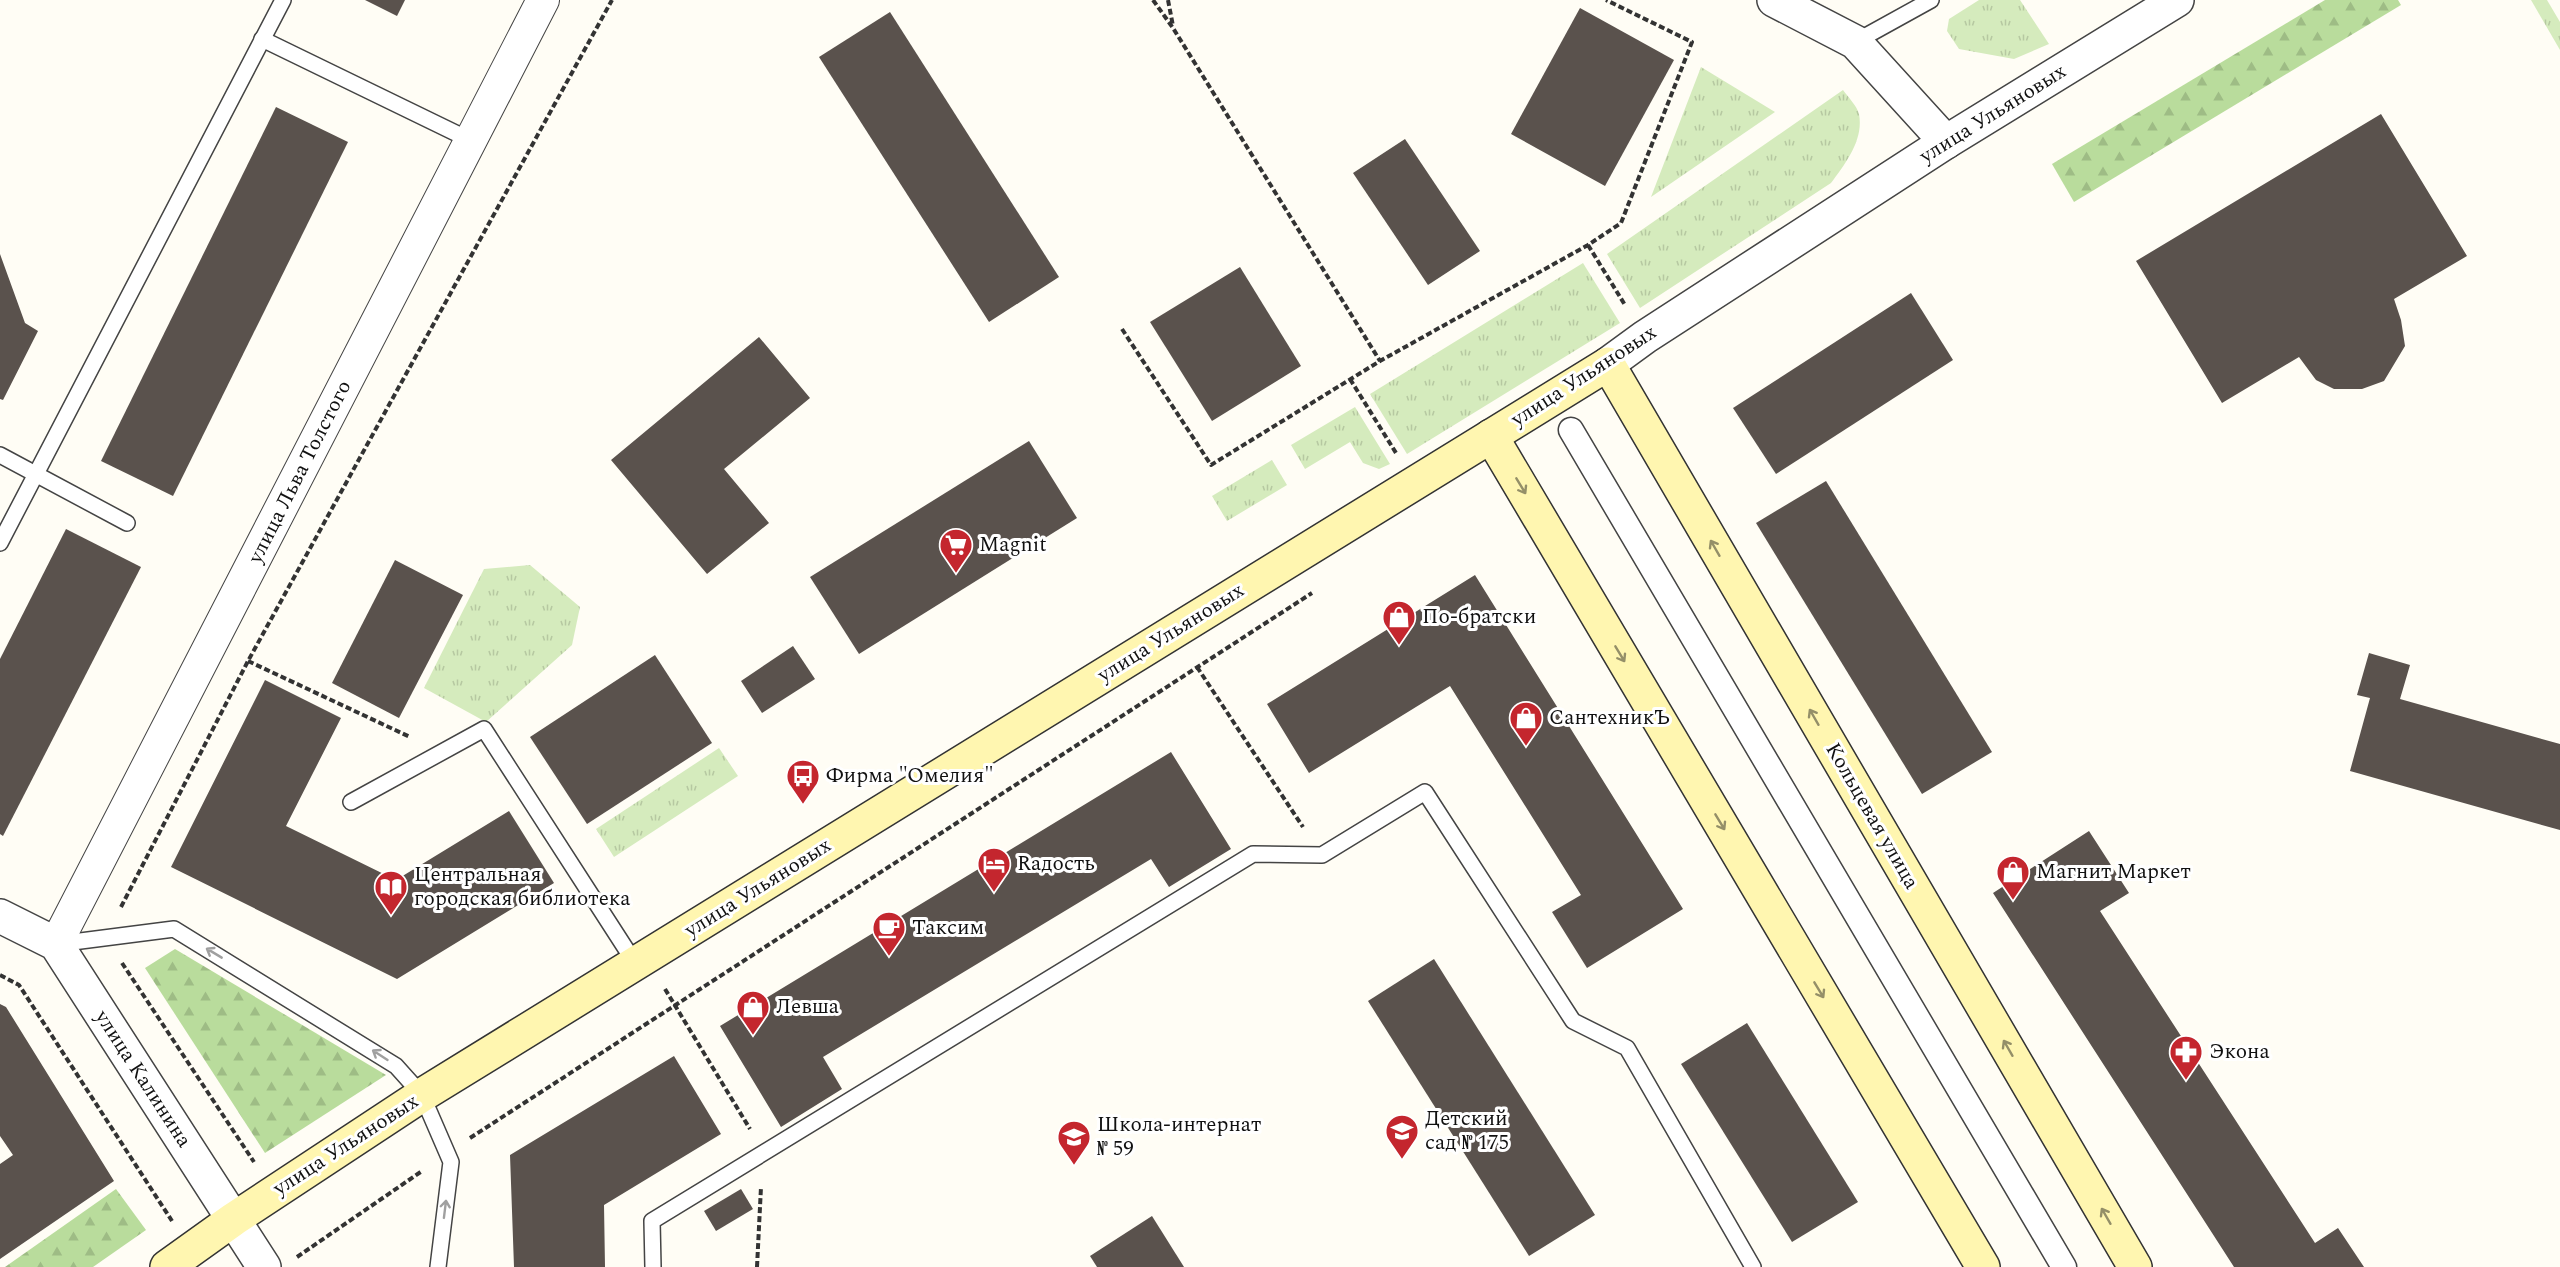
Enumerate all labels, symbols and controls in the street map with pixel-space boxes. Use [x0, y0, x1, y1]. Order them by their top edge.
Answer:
street label: улица Ульяновых [1912, 56, 2073, 173]
street label: улица Ульяновых [1504, 317, 1663, 436]
street label: улица Льва Толстого [239, 375, 360, 570]
one-way arrow [1516, 477, 1528, 494]
supermarket icon: Magnit [938, 527, 974, 574]
place label: Magnit [979, 529, 1047, 561]
one-way arrow [1709, 540, 1721, 557]
street label: улица Ульяновых [1090, 575, 1251, 692]
shop icon: По-братски [1381, 599, 1417, 646]
place label: По-братски [1422, 601, 1536, 633]
one-way arrow [1615, 645, 1627, 662]
shop icon: СантехникЪ [1508, 700, 1544, 747]
place label: СантехникЪ [1549, 702, 1670, 734]
one-way arrow [1807, 709, 1819, 726]
street label: Кольцевая улица [1817, 737, 1927, 896]
bus stop icon: Фирма "Омелия" [785, 758, 821, 805]
place label: Фирма "Омелия" [826, 760, 994, 792]
one-way arrow [1714, 813, 1726, 830]
street label: улица Ульяновых [677, 830, 838, 947]
hotel icon: Rадость [976, 846, 1012, 893]
place label: Rадость [1017, 848, 1095, 880]
shop icon: Магнит Маркет [1995, 854, 2031, 901]
place label: Магнит Маркет [2036, 856, 2191, 888]
place label: Центральная городская библиотека [414, 859, 631, 915]
library icon: Центральная городская библиотека [373, 869, 409, 916]
cafe icon: Таксим [871, 910, 907, 957]
place label: Таксим [912, 912, 984, 944]
one-way arrow [206, 946, 223, 958]
one-way arrow [1813, 981, 1825, 998]
shop icon: Левша [735, 989, 771, 1036]
place label: Левша [776, 991, 840, 1023]
street label: улица Калинина [86, 1003, 200, 1155]
pharmacy icon: Экона [2168, 1034, 2204, 1081]
place label: Экона [2209, 1036, 2271, 1068]
one-way arrow [2001, 1040, 2013, 1057]
one-way arrow [372, 1049, 389, 1061]
street label: улица Ульяновых [266, 1086, 425, 1205]
place label: Детский сад № 175 [1425, 1103, 1509, 1159]
place label: Школа-интернат № 59 [1097, 1109, 1261, 1165]
school or university icon: Детский сад № 175 [1384, 1113, 1420, 1160]
school or university icon: Школа-интернат № 59 [1056, 1119, 1092, 1166]
one-way arrow [440, 1199, 451, 1219]
one-way arrow [2100, 1208, 2111, 1226]

